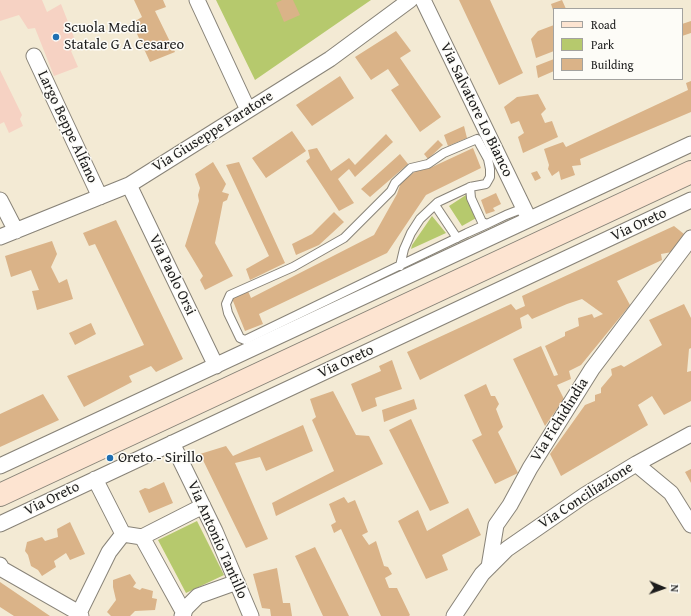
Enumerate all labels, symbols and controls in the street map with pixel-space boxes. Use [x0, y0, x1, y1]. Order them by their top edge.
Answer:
legend [553, 8, 683, 80]
text: Road [591, 16, 616, 33]
place label: Scuola Media Statale G A Cesareo [64, 19, 184, 54]
marker: Scuola Media Statale G A Cesareo [51, 32, 61, 42]
text: Park [591, 36, 614, 53]
street label: Via Salvatore Lo Bianco [436, 40, 516, 180]
text: Building [591, 56, 634, 73]
street label: Largo Beppe Alfano [33, 68, 101, 186]
street label: Via Giuseppe Paratore [149, 87, 277, 177]
street label: Via Oreto [608, 204, 670, 246]
street label: Via Paolo Orsi [145, 232, 199, 318]
street label: Via Oreto [315, 341, 377, 383]
street label: Via Fichidindia [527, 375, 593, 465]
place label: Oreto - Sirillo [118, 449, 203, 467]
marker: Oreto - Sirillo [105, 453, 115, 463]
street label: Via Conciliazione [535, 459, 637, 533]
street label: Via Oreto [21, 478, 83, 520]
street label: Via Antonio Tantillo [183, 478, 251, 602]
north arrow [643, 568, 683, 608]
text: N [667, 584, 683, 592]

